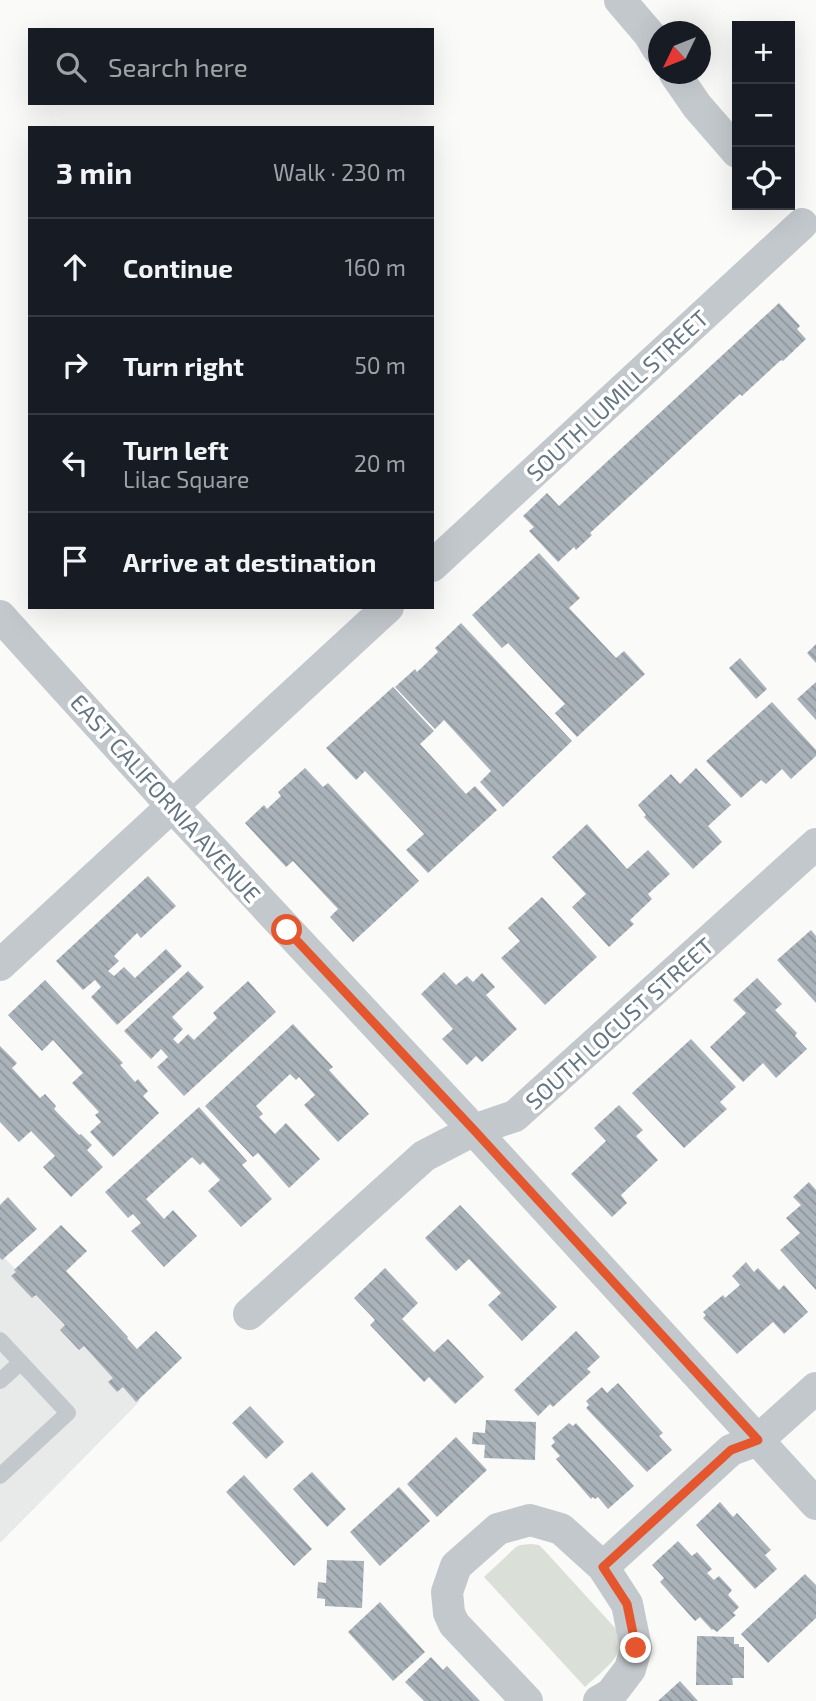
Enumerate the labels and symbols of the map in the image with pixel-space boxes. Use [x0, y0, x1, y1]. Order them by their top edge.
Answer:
north arrow [648, 21, 711, 84]
street label: SOUTH LUMILL STREET [520, 304, 714, 486]
street label: EAST CALIFORNIA AVENUE [65, 688, 267, 908]
route start [271, 914, 302, 945]
street label: SOUTH LOCUST STREET [519, 931, 719, 1115]
route end [620, 1632, 651, 1663]

